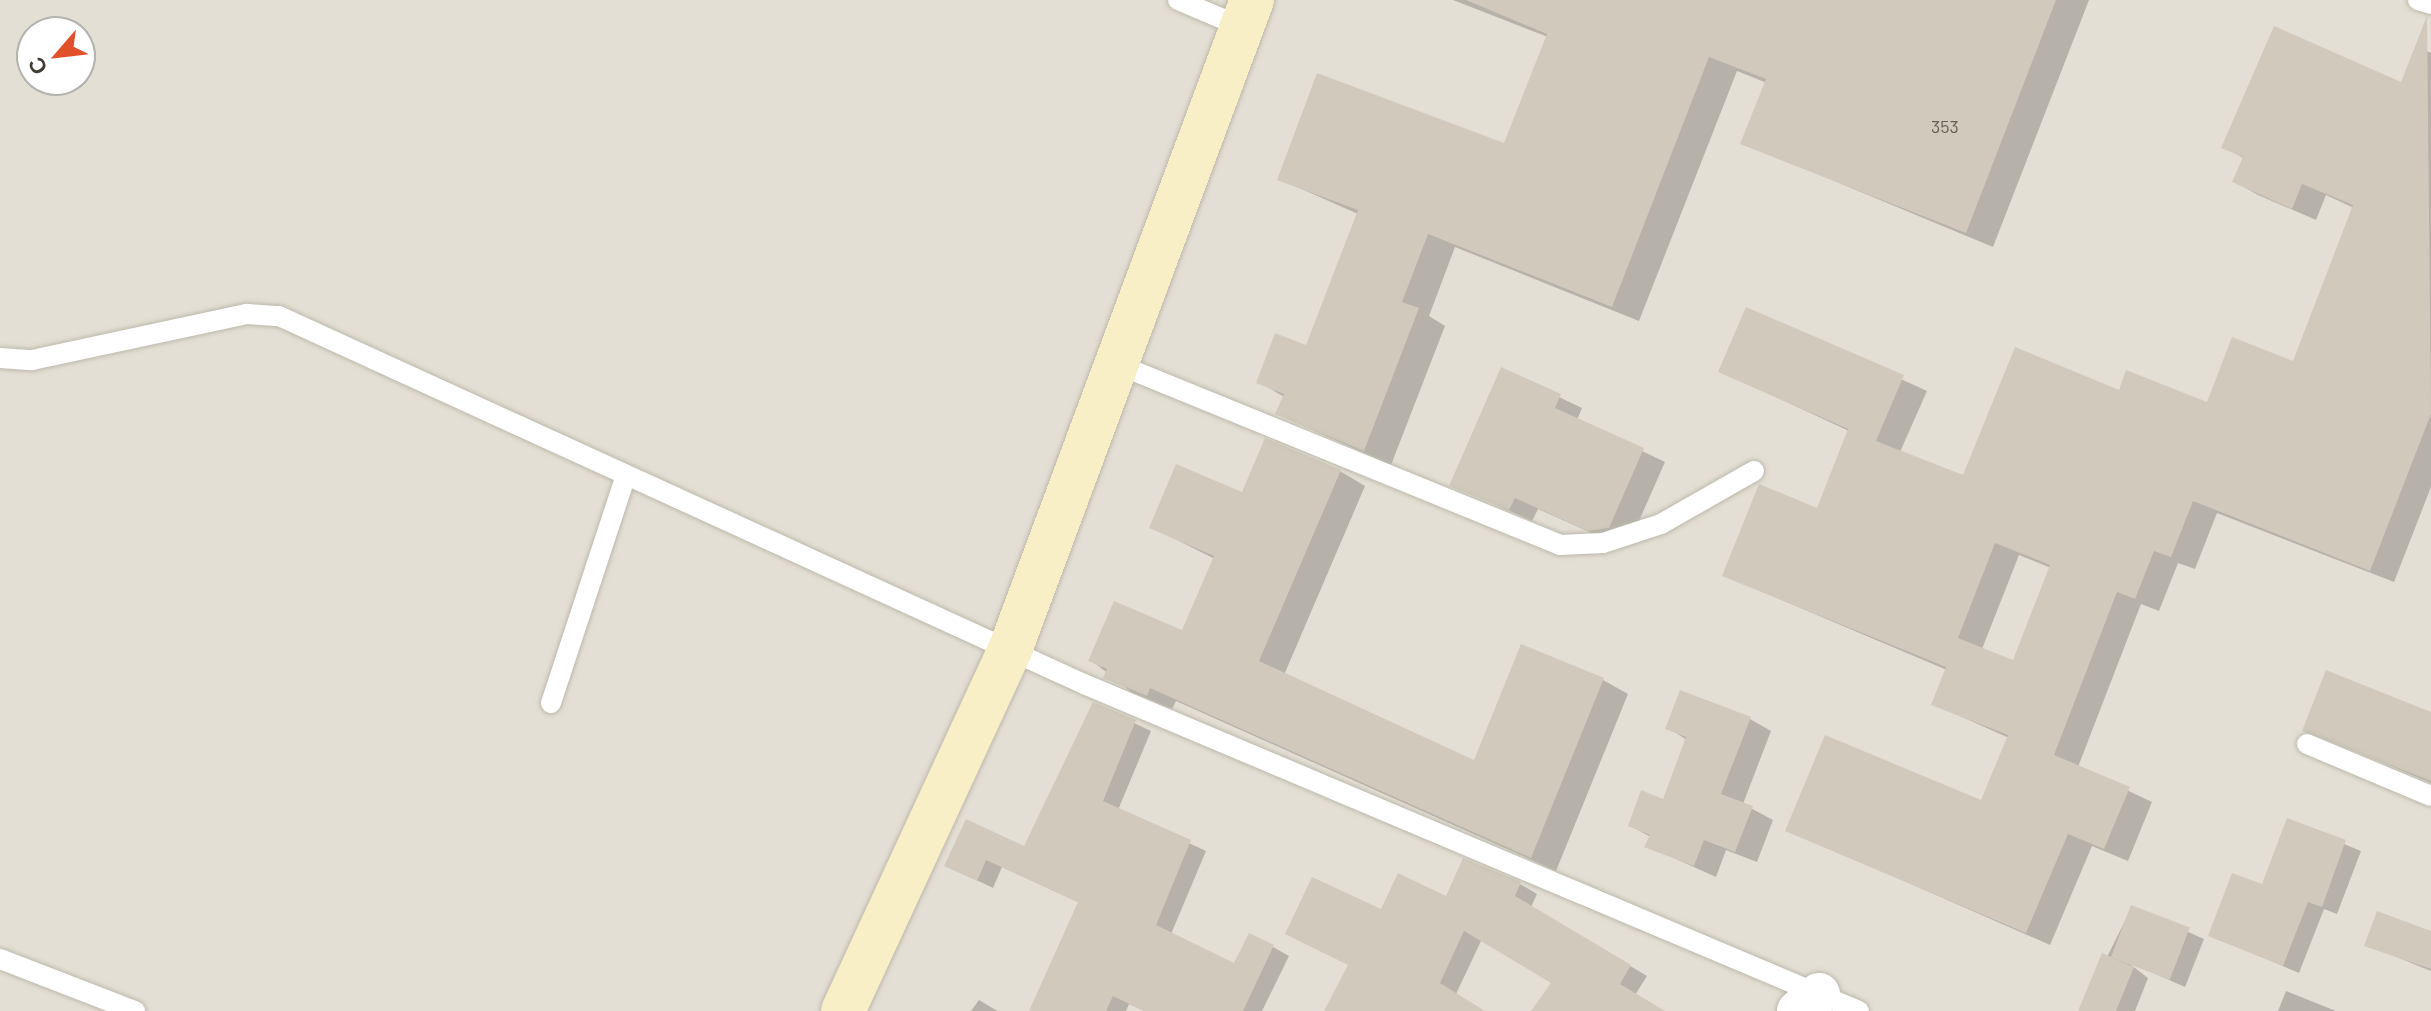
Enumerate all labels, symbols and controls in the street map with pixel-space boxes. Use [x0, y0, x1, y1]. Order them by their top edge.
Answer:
north arrow [16, 16, 96, 96]
text: С [21, 53, 52, 79]
house number: 353 [1931, 115, 1959, 137]

